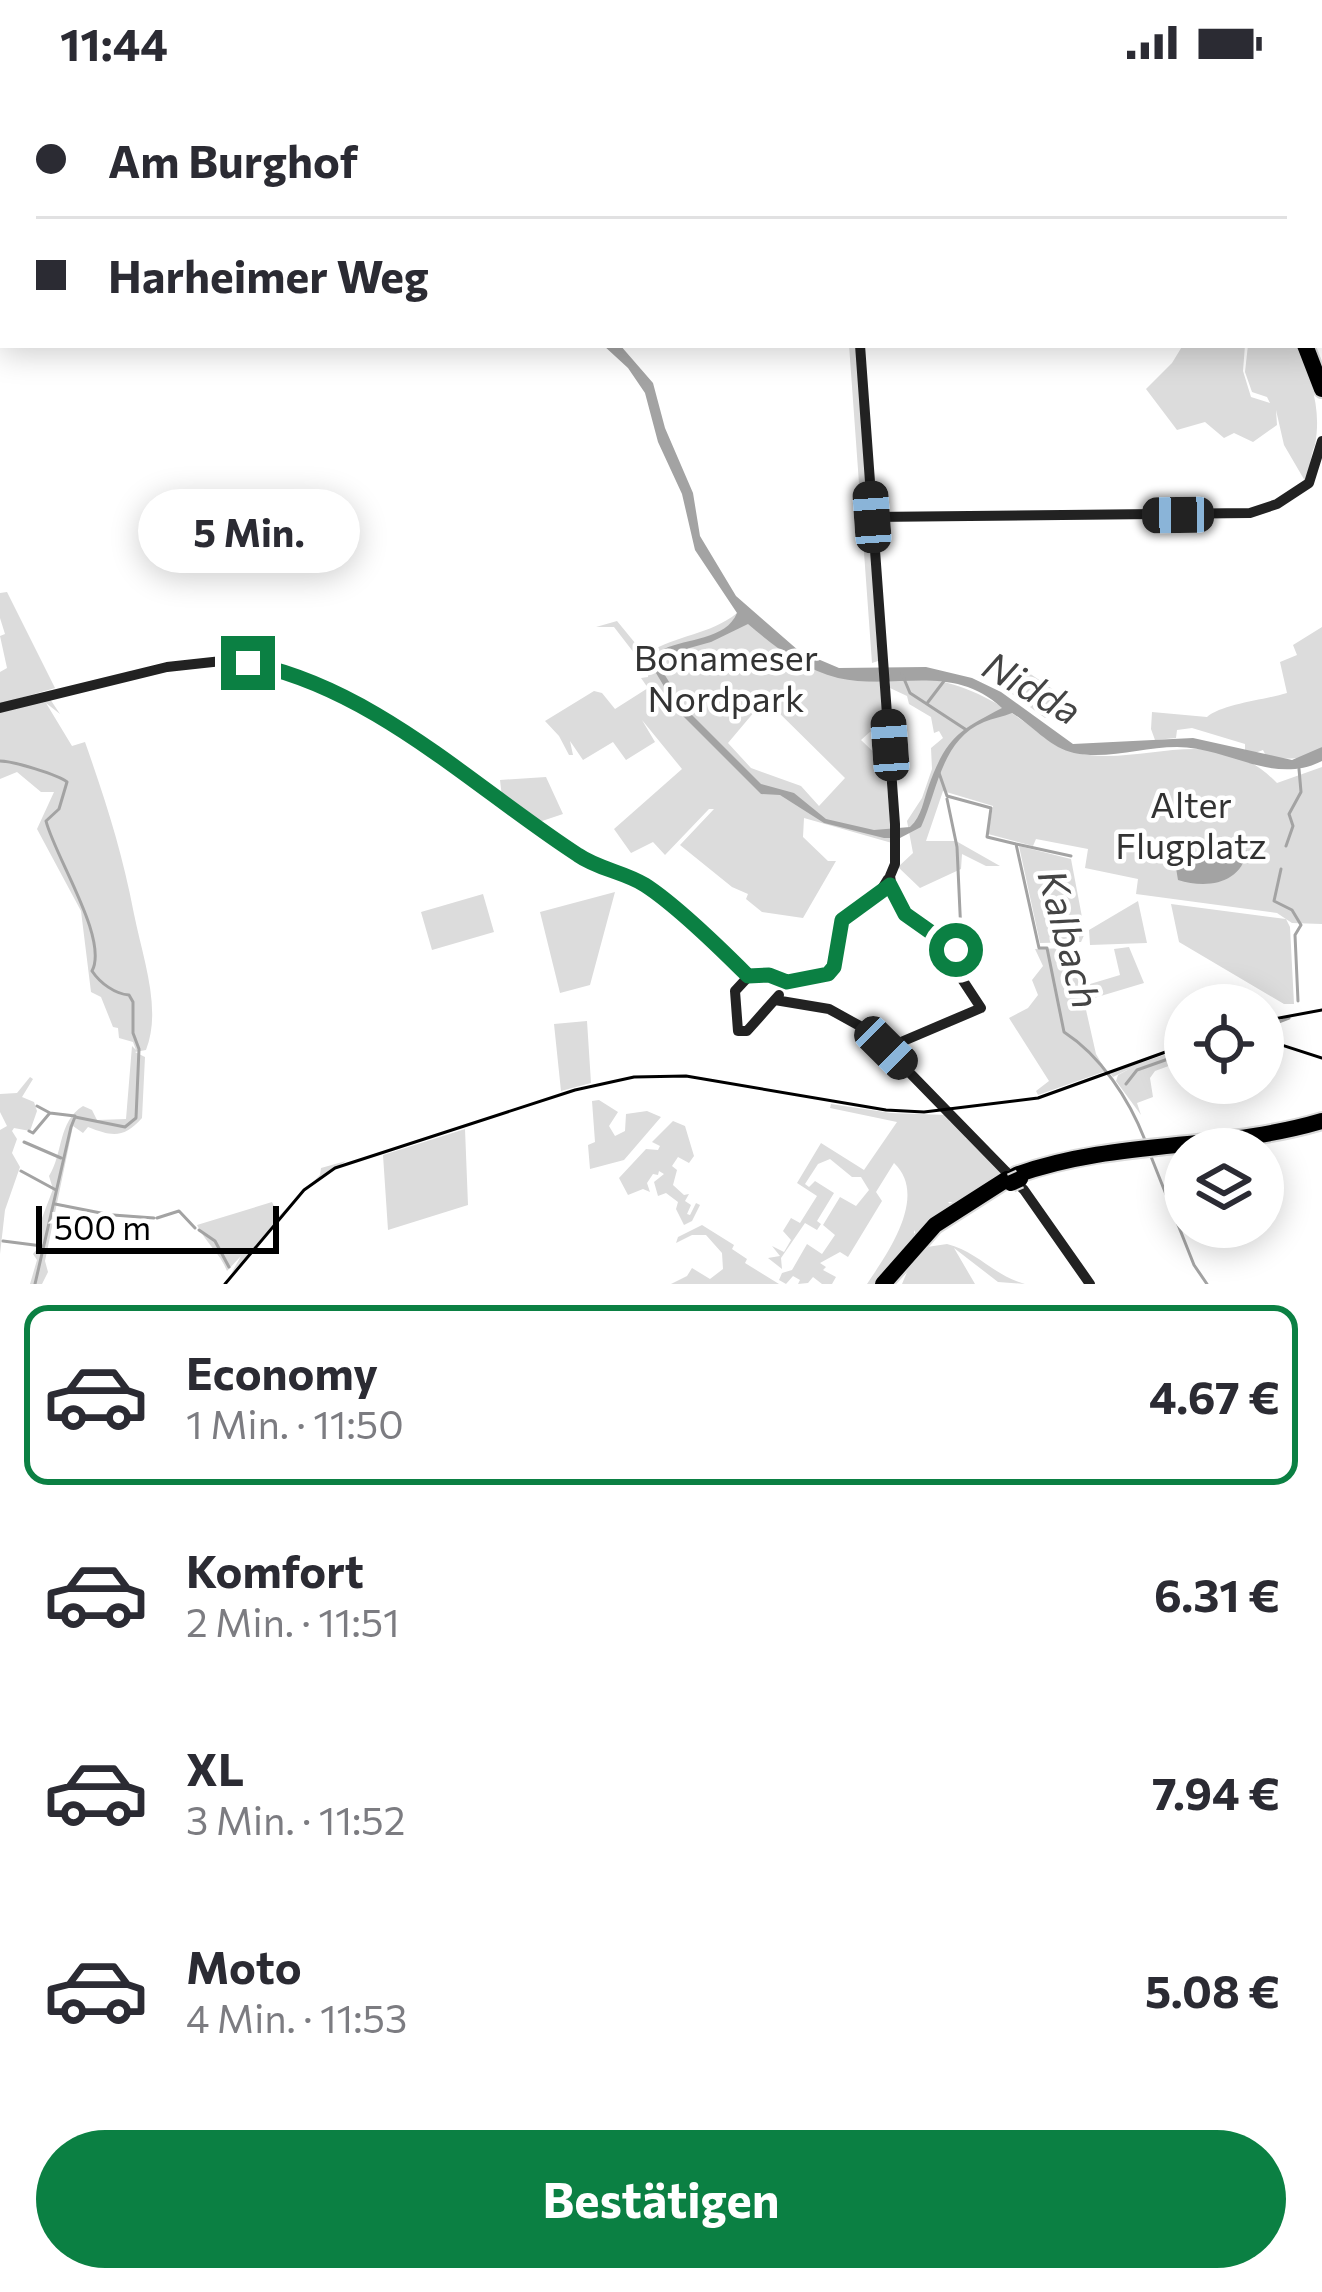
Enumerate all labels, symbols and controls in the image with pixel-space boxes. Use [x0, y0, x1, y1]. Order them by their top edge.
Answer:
text: 11:44 [60, 15, 168, 70]
text: Am Burghof [108, 132, 358, 187]
text: Harheimer Weg [108, 247, 429, 302]
car [852, 480, 892, 554]
callout: 5 Min. [137, 489, 359, 573]
car [1142, 496, 1214, 534]
text: 5 Min. [193, 507, 305, 555]
park label: Bonameser Nordpark [634, 634, 818, 719]
route end [221, 636, 275, 690]
water label: Nidda [976, 639, 1090, 733]
car [870, 708, 910, 782]
park label: Alter Flugplatz [1115, 781, 1267, 866]
water label: Kalbach [1029, 864, 1112, 1013]
route start [929, 923, 983, 977]
map controls [1164, 984, 1284, 1248]
button: locate [1164, 984, 1284, 1104]
car [848, 1010, 924, 1086]
button: layers [1164, 1128, 1284, 1248]
scale bar [36, 1200, 279, 1253]
text: 500 m [54, 1206, 151, 1247]
icon: car [42, 1341, 150, 1449]
text: Economy [186, 1344, 378, 1399]
text: 4.67 € [1149, 1368, 1280, 1423]
text: 1 Min. · 11:50 [186, 1399, 404, 1447]
icon: car [42, 1539, 150, 1647]
text: Komfort [186, 1542, 364, 1597]
text: 6.31 € [1154, 1566, 1280, 1621]
text: 2 Min. · 11:51 [186, 1597, 400, 1645]
icon: car [42, 1737, 150, 1845]
text: XL [186, 1740, 244, 1795]
text: 7.94 € [1152, 1764, 1280, 1819]
text: 3 Min. · 11:52 [186, 1795, 405, 1843]
icon: car [42, 1935, 150, 2043]
text: Moto [186, 1938, 302, 1993]
text: 5.08 € [1145, 1962, 1280, 2017]
text: 4 Min. · 11:53 [186, 1993, 407, 2041]
button: Bestätigen [36, 2130, 1286, 2268]

